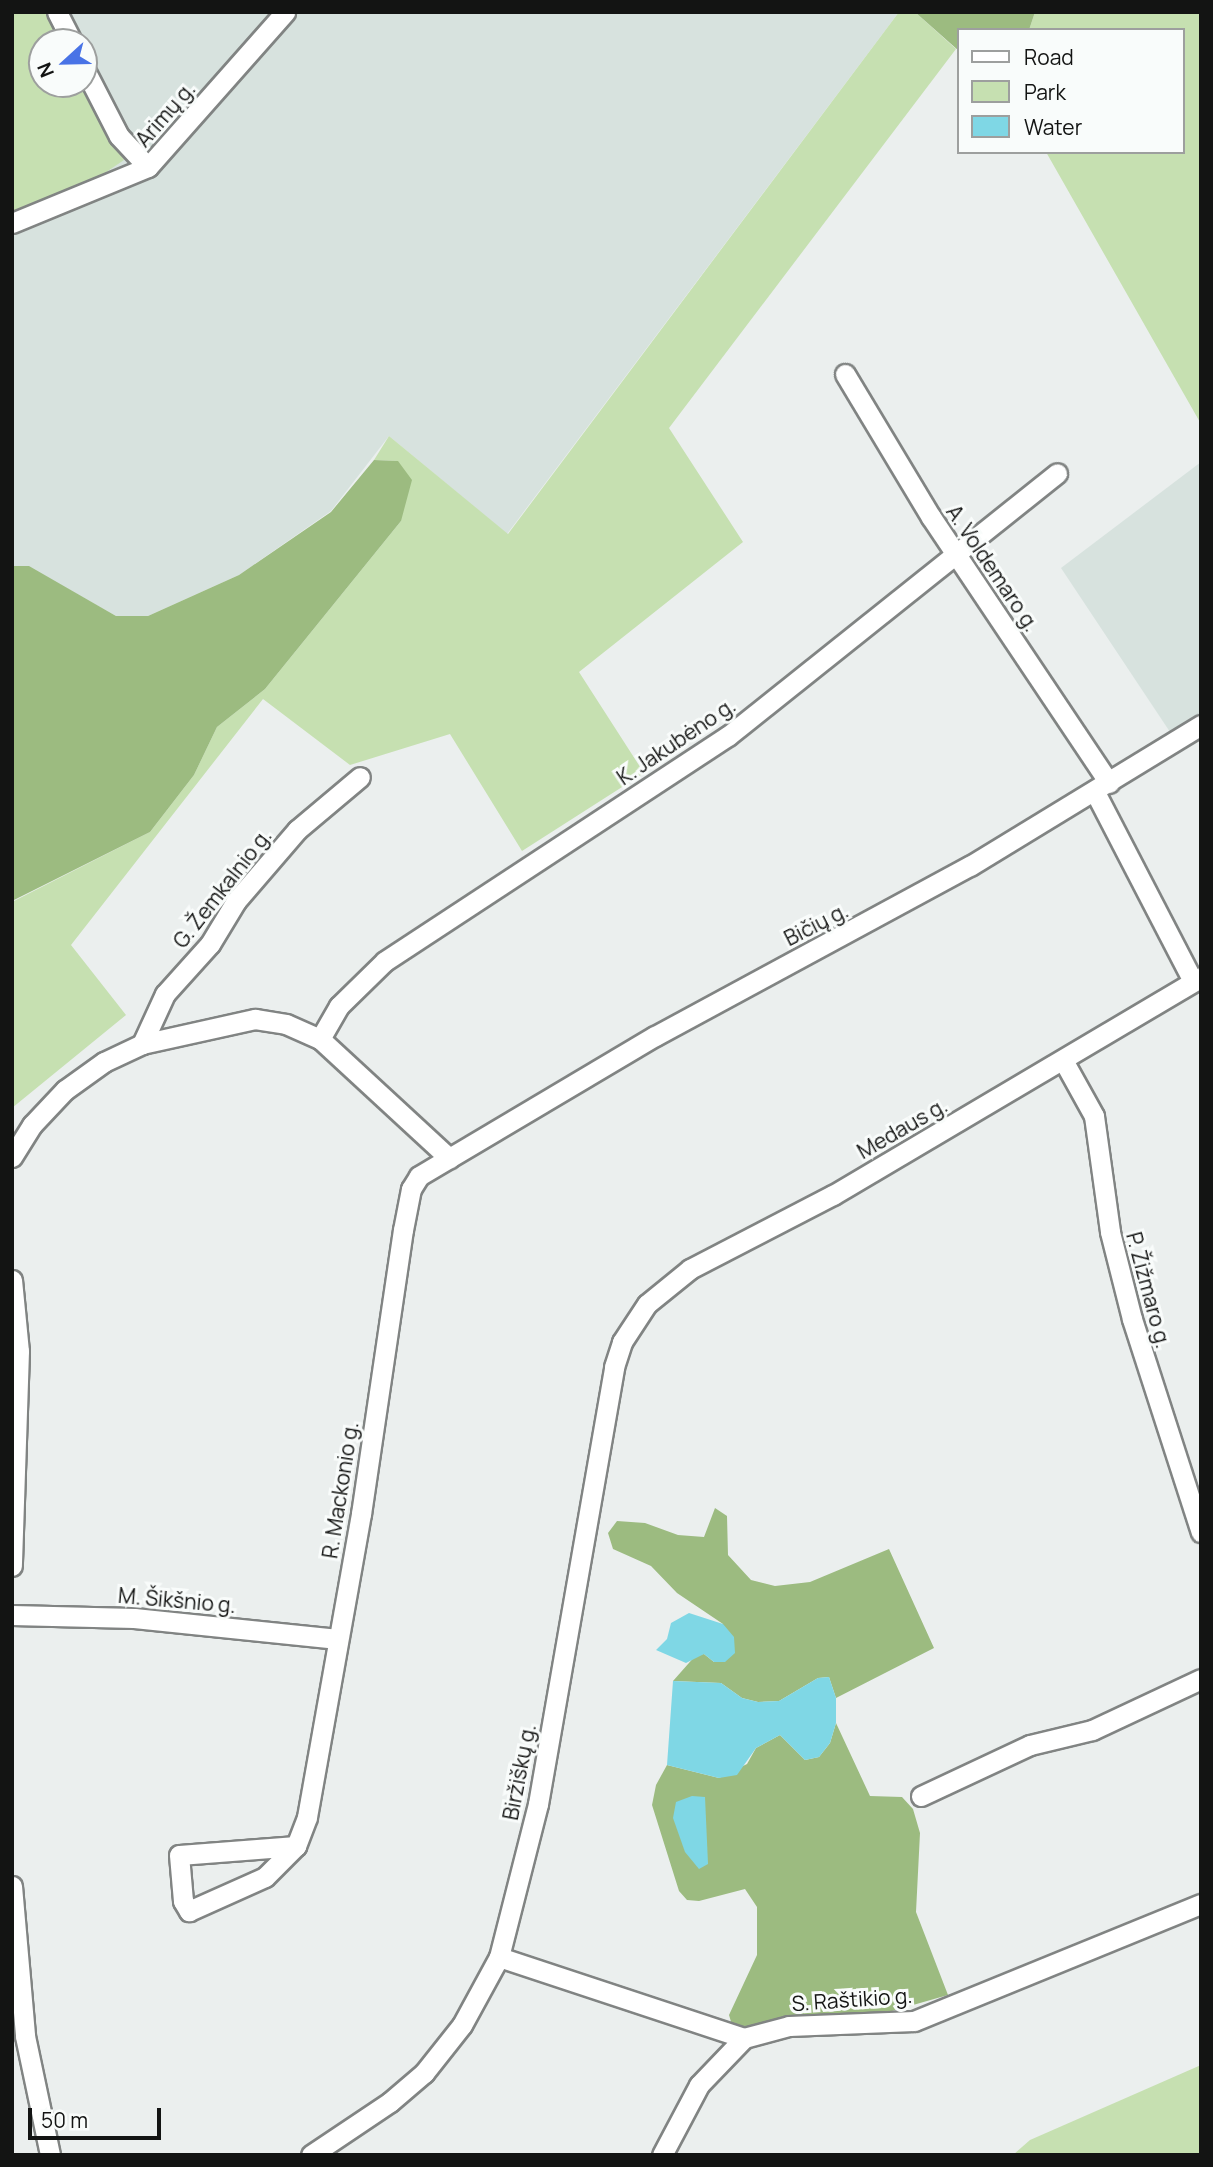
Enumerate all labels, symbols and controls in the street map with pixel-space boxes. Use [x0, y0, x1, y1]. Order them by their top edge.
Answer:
north arrow [28, 28, 98, 98]
legend [958, 28, 1185, 154]
text: Road [1024, 43, 1074, 71]
text: N [31, 59, 60, 81]
street label: Arimų g. [130, 76, 200, 152]
text: Park [1024, 78, 1066, 106]
text: Water [1024, 113, 1082, 141]
street label: A. Voldemaro g. [941, 500, 1045, 636]
street label: K. Jakubėno g. [612, 692, 740, 790]
street label: G. Žemkalnio g. [168, 823, 276, 953]
street label: Bičių g. [780, 897, 852, 951]
street label: Medaus g. [853, 1092, 951, 1164]
street label: P. Žižmaro g. [1121, 1229, 1177, 1351]
street label: R. Mackonio g. [317, 1420, 363, 1560]
street label: M. Šikšnio g. [117, 1582, 237, 1618]
street label: Biržiškų g. [497, 1722, 541, 1822]
street label: S. Raštikio g. [791, 1982, 913, 2016]
scale bar [32, 2094, 164, 2138]
text: 50 m [41, 2106, 88, 2134]

